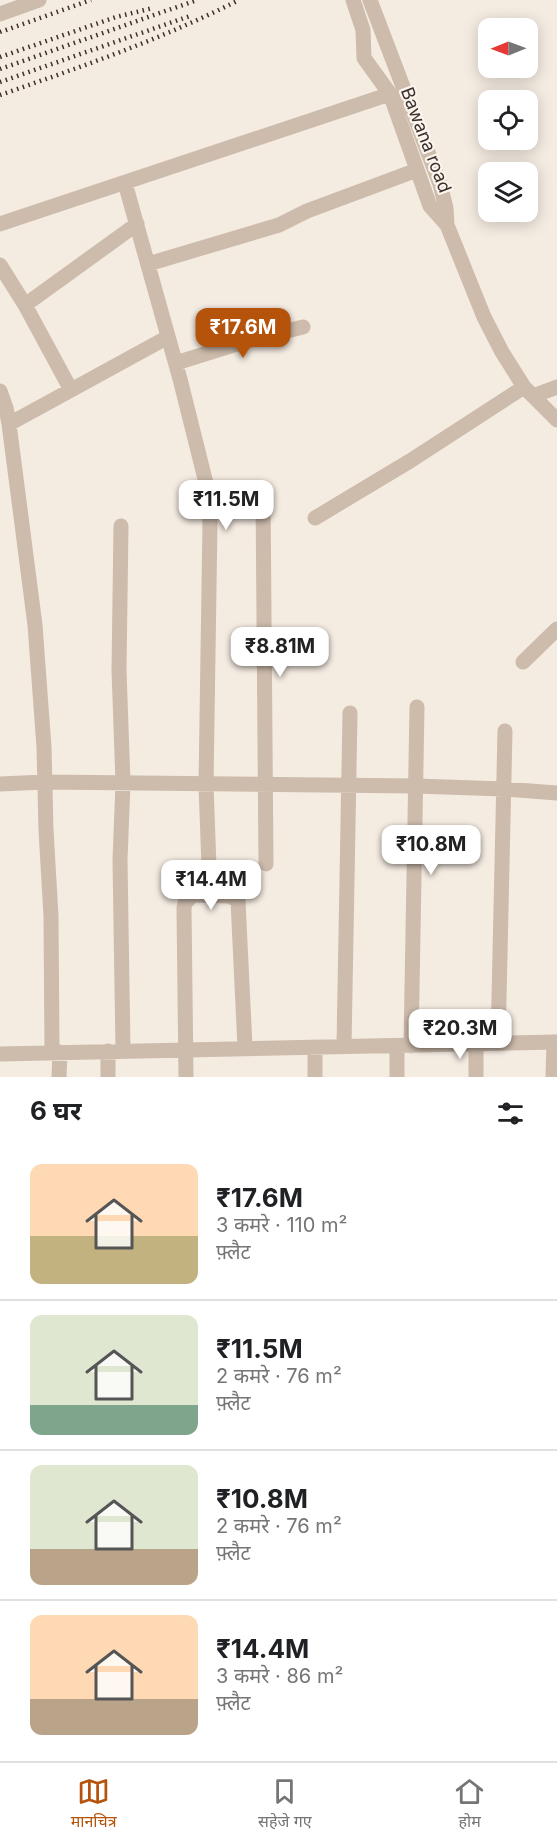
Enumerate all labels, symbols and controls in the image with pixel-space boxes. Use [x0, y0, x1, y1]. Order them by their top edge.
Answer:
north arrow [478, 18, 538, 78]
map controls [478, 18, 538, 222]
street label: Bawana road [397, 84, 456, 195]
button: locate [478, 90, 538, 150]
button: layers [478, 162, 538, 222]
pin: ₹17.6M [194, 308, 292, 359]
text: ₹17.6M [210, 315, 276, 339]
pin: ₹11.5M [177, 480, 275, 531]
text: ₹11.5M [193, 487, 259, 511]
pin: ₹8.81M [231, 627, 329, 678]
text: ₹8.81M [245, 634, 315, 658]
pin: ₹10.8M [382, 825, 480, 876]
text: ₹10.8M [396, 832, 466, 856]
pin: ₹14.4M [162, 860, 260, 911]
text: ₹14.4M [175, 867, 247, 891]
pin: ₹20.3M [411, 1009, 509, 1060]
text: ₹20.3M [423, 1016, 497, 1040]
text: 6 घर [30, 1095, 81, 1126]
icon: filters [494, 1097, 527, 1130]
text: ₹17.6M [216, 1182, 303, 1213]
icon: home [78, 1188, 150, 1260]
text: 3 कमरे · 110 m² [216, 1213, 347, 1237]
text: फ़्लैट [216, 1240, 251, 1264]
text: ₹11.5M [216, 1333, 303, 1364]
icon: home [78, 1339, 150, 1411]
text: 2 कमरे · 76 m² [216, 1364, 342, 1388]
text: फ़्लैट [216, 1391, 251, 1415]
text: ₹10.8M [216, 1483, 308, 1514]
icon: home [78, 1489, 150, 1561]
text: 2 कमरे · 76 m² [216, 1514, 342, 1538]
text: फ़्लैट [216, 1541, 251, 1565]
text: ₹14.4M [216, 1633, 309, 1664]
icon: home [78, 1639, 150, 1711]
text: 3 कमरे · 86 m² [216, 1664, 343, 1688]
text: फ़्लैट [216, 1691, 251, 1715]
tab: मानचित्र [71, 1775, 117, 1834]
tab: सहेजे गए [258, 1775, 312, 1834]
tab: होम [453, 1775, 486, 1834]

